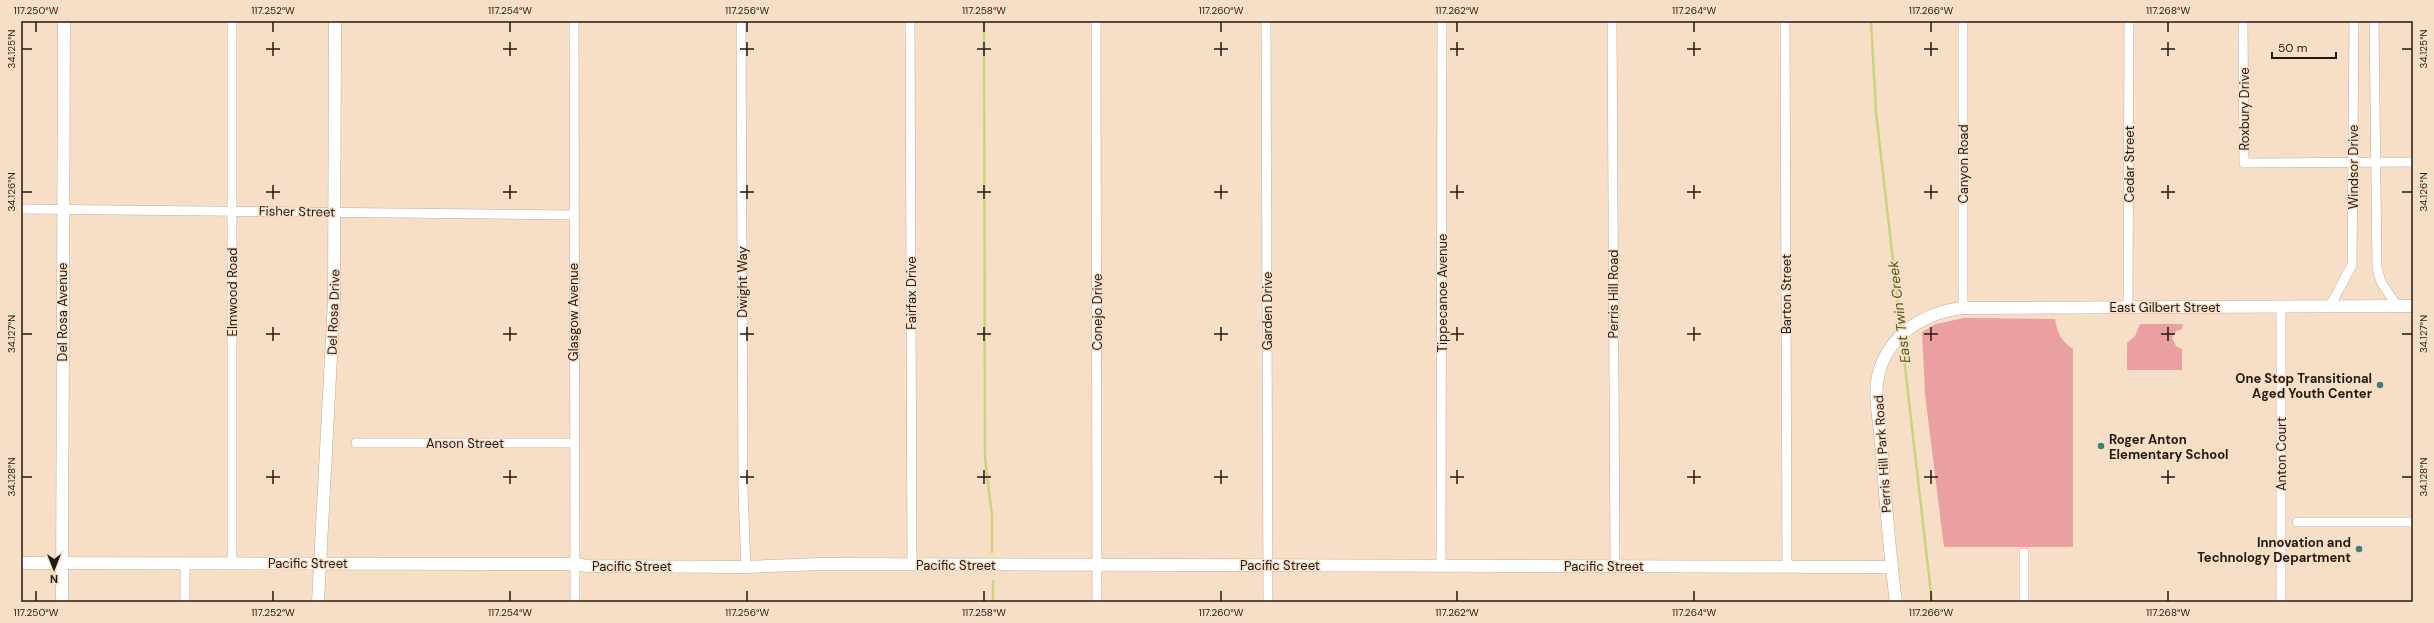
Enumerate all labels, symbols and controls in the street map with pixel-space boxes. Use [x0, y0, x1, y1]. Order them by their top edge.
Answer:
text: 117.250°W [14, 4, 59, 17]
text: 117.252°W [251, 4, 295, 17]
text: 117.254°W [488, 4, 532, 17]
text: 117.256°W [725, 4, 769, 17]
text: 117.258°W [962, 4, 1006, 17]
text: 117.260°W [1199, 4, 1244, 17]
text: 117.262°W [1435, 4, 1479, 17]
text: 117.264°W [1672, 4, 1716, 17]
text: 117.266°W [1909, 4, 1954, 17]
text: 117.268°W [2146, 4, 2190, 17]
text: 34.125°N [5, 29, 18, 69]
text: 34.125°N [2417, 29, 2430, 69]
scale bar [2272, 34, 2336, 60]
text: 50 m [2278, 40, 2307, 56]
street label: Roxbury Drive [2236, 67, 2253, 151]
street label: Canyon Road [1955, 124, 1972, 204]
street label: Cedar Street [2121, 125, 2138, 203]
street label: Windsor Drive [2345, 125, 2362, 209]
text: 34.126°N [5, 172, 18, 212]
text: 34.126°N [2417, 172, 2430, 212]
street label: Fisher Street [259, 202, 335, 221]
street label: Tippecanoe Avenue [1434, 234, 1451, 352]
street label: Dwight Way [734, 246, 751, 318]
street label: Elmwood Road [224, 248, 241, 336]
street label: Perris Hill Road [1605, 250, 1622, 338]
street label: Barton Street [1778, 254, 1795, 334]
street label: Fairfax Drive [903, 256, 920, 330]
water label: East Twin Creek [1884, 259, 1914, 364]
street label: Del Rosa Avenue [54, 263, 71, 361]
street label: Glasgow Avenue [565, 263, 582, 361]
street label: Del Rosa Drive [324, 269, 343, 355]
street label: Garden Drive [1259, 272, 1276, 350]
street label: Conejo Drive [1089, 274, 1106, 351]
street label: East Gilbert Street [2110, 299, 2220, 316]
text: 34.127°N [5, 315, 18, 353]
text: 34.127°N [2417, 315, 2430, 353]
place label: One Stop Transitional Aged Youth Center [2235, 370, 2373, 402]
marker: One Stop Transitional Aged Youth Center [2375, 380, 2385, 390]
street label: Perris Hill Park Road [1870, 395, 1895, 513]
street label: Anton Court [2273, 417, 2290, 491]
place label: Roger Anton Elementary School [2109, 431, 2229, 463]
street label: Anson Street [426, 435, 504, 452]
marker: Roger Anton Elementary School [2096, 441, 2106, 451]
text: 34.128°N [5, 457, 18, 496]
text: 34.128°N [2417, 457, 2430, 496]
place label: Innovation and Technology Department [2197, 534, 2351, 566]
marker: Innovation and Technology Department [2354, 544, 2364, 554]
north arrow [34, 549, 74, 589]
street label: Pacific Street [268, 555, 348, 572]
street label: Pacific Street [916, 557, 996, 574]
street label: Pacific Street [1240, 557, 1320, 574]
street label: Pacific Street [592, 558, 672, 575]
street label: Pacific Street [1564, 558, 1644, 575]
text: N [50, 572, 58, 586]
text: 117.250°W [14, 606, 59, 619]
text: 117.252°W [251, 606, 295, 619]
text: 117.254°W [488, 606, 532, 619]
text: 117.256°W [725, 606, 769, 619]
text: 117.258°W [962, 606, 1006, 619]
text: 117.260°W [1199, 606, 1244, 619]
text: 117.262°W [1435, 606, 1479, 619]
text: 117.264°W [1672, 606, 1716, 619]
text: 117.266°W [1909, 606, 1954, 619]
text: 117.268°W [2146, 606, 2190, 619]

